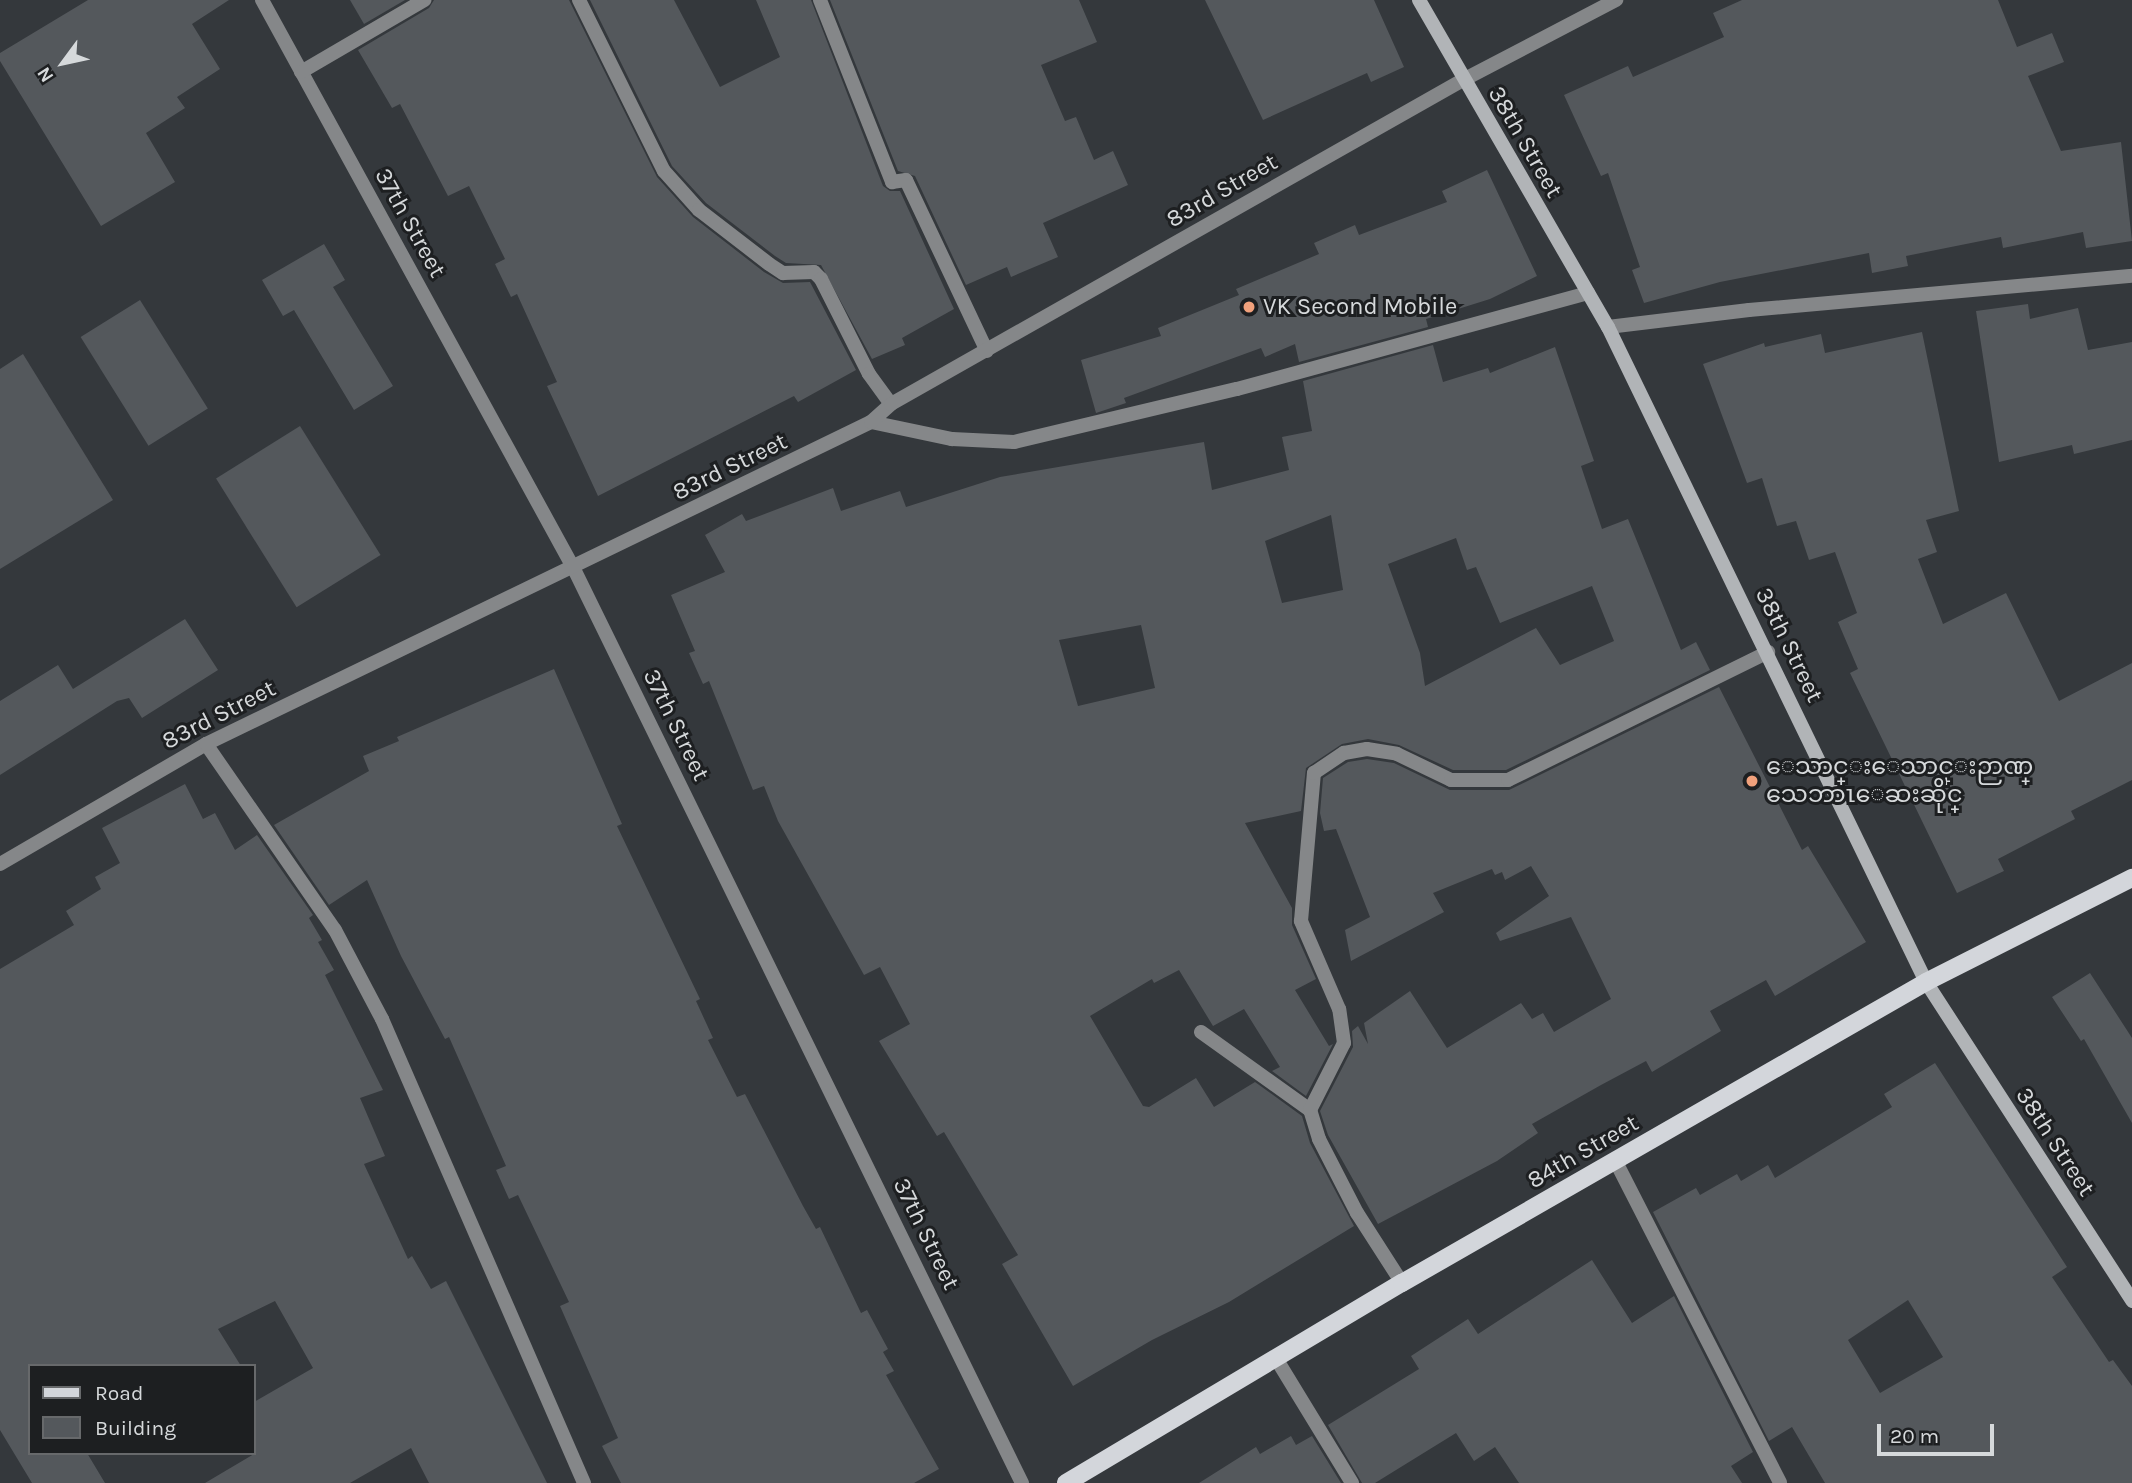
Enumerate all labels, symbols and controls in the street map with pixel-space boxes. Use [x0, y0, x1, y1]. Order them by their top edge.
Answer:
north arrow [28, 28, 98, 98]
text: N [32, 63, 58, 86]
street label: 38th Street [1482, 81, 1568, 203]
street label: 83rd Street [1161, 148, 1283, 234]
street label: 37th Street [368, 163, 452, 283]
place label: VK Second Mobile [1263, 293, 1457, 321]
marker: VK Second Mobile [1241, 299, 1257, 315]
street label: 83rd Street [668, 427, 792, 507]
street label: 38th Street [1749, 583, 1829, 707]
street label: 37th Street [637, 665, 715, 785]
street label: 83rd Street [157, 674, 281, 756]
place label: ေသာင္းေသာင္းဉာဏ္ သေဘာၤေဆးဆိုင္ [1766, 753, 2033, 809]
marker: ေသာင္းေသာင္းဉာဏ္ သေဘာၤေဆးဆိုင္ [1744, 773, 1760, 789]
street label: 38th Street [2009, 1082, 2101, 1202]
street label: 84th Street [1522, 1109, 1644, 1195]
street label: 37th Street [887, 1174, 965, 1294]
legend [28, 1364, 256, 1455]
text: Road [95, 1381, 143, 1405]
scale bar [1880, 1410, 1997, 1454]
text: Building [95, 1416, 176, 1440]
text: 20 m [1890, 1424, 1939, 1448]

